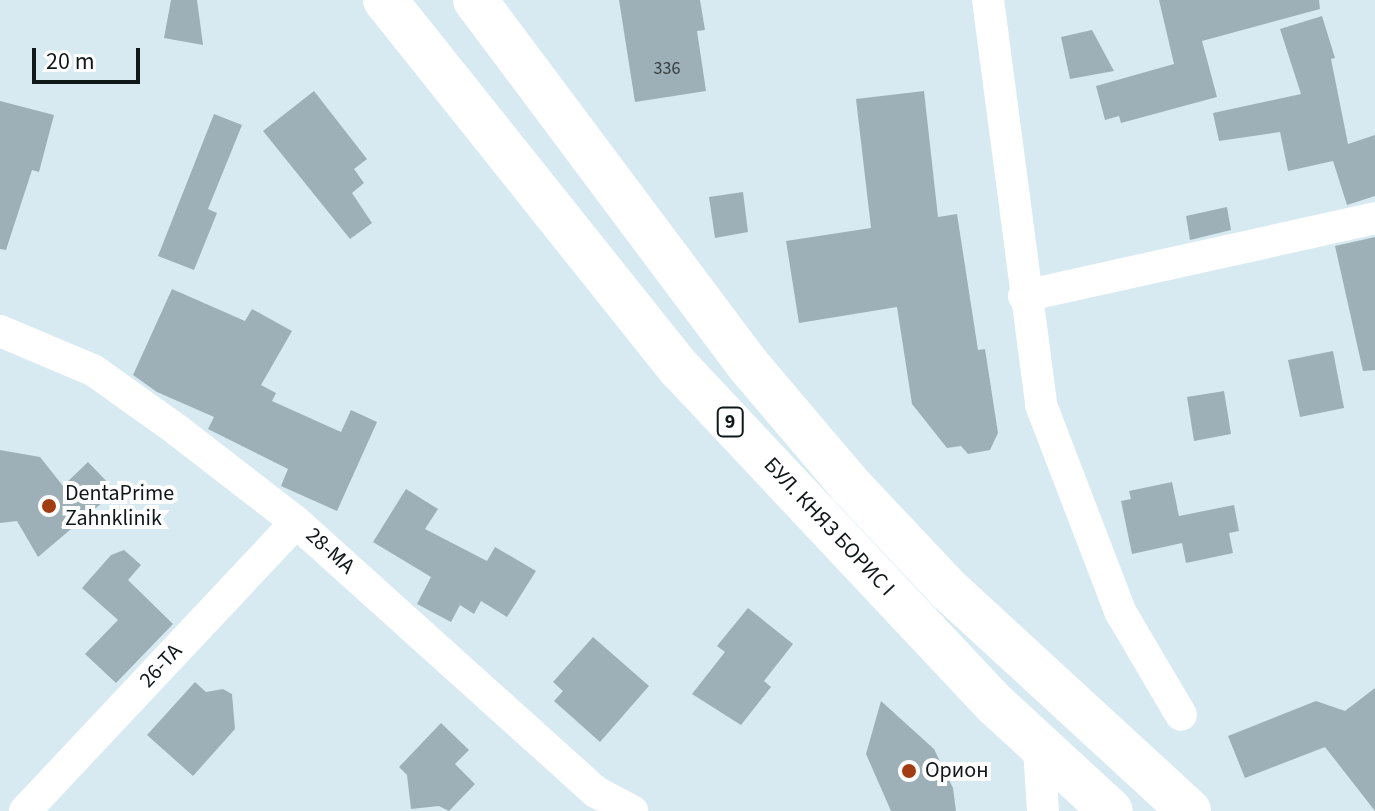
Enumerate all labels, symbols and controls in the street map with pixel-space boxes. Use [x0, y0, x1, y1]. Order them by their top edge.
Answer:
scale bar [36, 32, 144, 82]
text: 20 m [46, 44, 95, 79]
house number: 336 [654, 58, 680, 80]
road number: 9 [716, 406, 744, 438]
street label: БУЛ. КНЯЗ БОРИС I [758, 452, 900, 602]
place label: DentaPrime Zahnklinik [65, 480, 174, 532]
marker: DentaPrime Zahnklinik [40, 497, 58, 515]
street label: 28-МА [300, 522, 360, 580]
street label: 26-ТА [134, 639, 188, 693]
place label: Орион [925, 758, 989, 784]
marker: Орион [900, 762, 918, 780]

